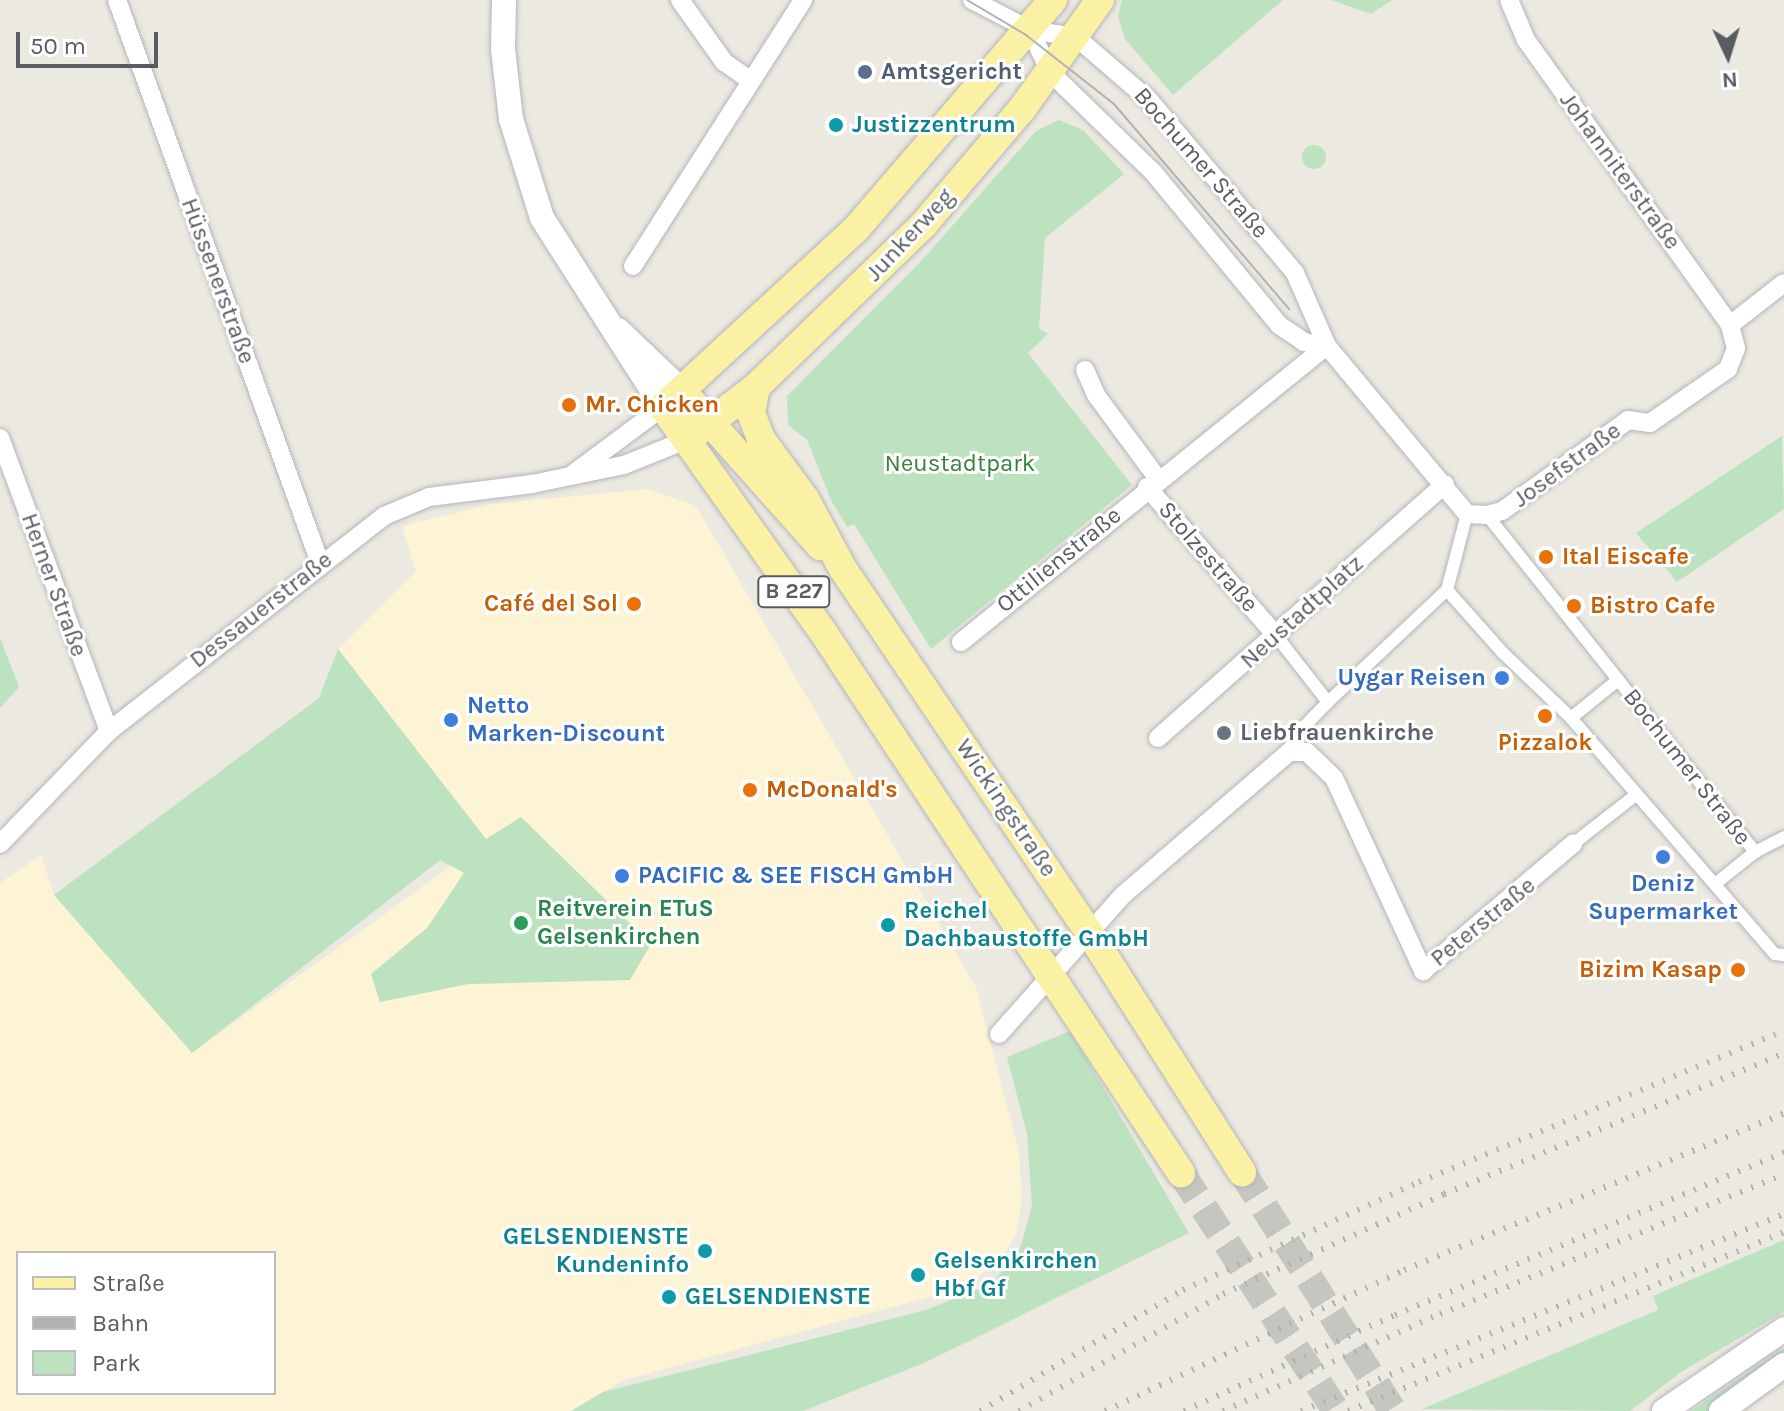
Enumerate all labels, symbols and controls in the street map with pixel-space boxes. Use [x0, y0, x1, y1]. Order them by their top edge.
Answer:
scale bar [20, 16, 162, 66]
north arrow [1688, 16, 1768, 96]
text: 50 m [30, 32, 86, 60]
place label: Amtsgericht [881, 58, 1022, 86]
marker: Amtsgericht [856, 63, 874, 81]
text: N [1721, 66, 1738, 93]
street label: Bochumer Straße [1127, 81, 1275, 245]
street label: Johanniterstraße [1553, 87, 1687, 255]
place label: Justizzentrum [852, 111, 1016, 139]
marker: Justizzentrum [827, 116, 845, 134]
street label: Junkerweg [860, 183, 960, 287]
street label: Hüssenerstraße [175, 194, 261, 368]
place label: Mr. Chicken [585, 391, 719, 419]
marker: Mr. Chicken [560, 396, 578, 414]
street label: Josefstraße [1508, 416, 1626, 514]
park label: Neustadtpark [885, 450, 1035, 478]
street label: Stolzestraße [1152, 496, 1264, 618]
street label: Ottilienstraße [991, 501, 1127, 619]
street label: Herner Straße [15, 509, 93, 661]
place label: Ital Eiscafe [1562, 543, 1689, 571]
street label: Dessauerstraße [184, 545, 338, 675]
marker: Ital Eiscafe [1537, 548, 1555, 566]
street label: Neustadtplatz [1234, 549, 1370, 675]
road number: B 227 [756, 574, 832, 610]
place label: Café del Sol [484, 590, 618, 618]
place label: Bistro Cafe [1590, 592, 1715, 620]
marker: Café del Sol [625, 595, 643, 613]
marker: Bistro Cafe [1565, 597, 1583, 615]
place label: Uygar Reisen [1338, 664, 1486, 692]
marker: Uygar Reisen [1493, 669, 1511, 687]
street label: Bochumer Straße [1617, 683, 1757, 851]
place label: Netto Marken-Discount [467, 692, 665, 748]
marker: Pizzalok [1536, 707, 1554, 725]
marker: Netto Marken-Discount [442, 711, 460, 729]
place label: Liebfrauenkirche [1240, 719, 1434, 747]
marker: Liebfrauenkirche [1215, 724, 1233, 742]
place label: Pizzalok [1498, 729, 1592, 757]
street label: Wickingstraße [949, 734, 1063, 882]
place label: McDonald's [766, 776, 898, 804]
marker: McDonald's [741, 781, 759, 799]
marker: Deniz Supermarket [1654, 848, 1672, 866]
place label: PACIFIC & SEE FISCH GmbH [638, 862, 954, 890]
marker: PACIFIC & SEE FISCH GmbH [613, 867, 631, 885]
place label: Deniz Supermarket [1588, 870, 1738, 926]
street label: Peterstraße [1425, 871, 1541, 973]
place label: Reitverein ETuS Gelsenkirchen [537, 895, 714, 951]
place label: Reichel Dachbaustoffe GmbH [904, 897, 1149, 953]
marker: Reitverein ETuS Gelsenkirchen [512, 914, 530, 932]
marker: Reichel Dachbaustoffe GmbH [879, 916, 897, 934]
place label: Bizim Kasap [1579, 956, 1722, 984]
marker: Bizim Kasap [1729, 961, 1747, 979]
place label: GELSENDIENSTE Kundeninfo [503, 1223, 689, 1279]
marker: GELSENDIENSTE Kundeninfo [696, 1242, 714, 1260]
place label: Gelsenkirchen Hbf Gf [934, 1247, 1097, 1303]
legend [16, 1251, 276, 1395]
marker: Gelsenkirchen Hbf Gf [909, 1266, 927, 1284]
text: Straße [92, 1269, 164, 1297]
place label: GELSENDIENSTE [685, 1283, 871, 1311]
marker: GELSENDIENSTE [660, 1288, 678, 1306]
text: Bahn [92, 1309, 149, 1337]
text: Park [92, 1349, 141, 1377]

